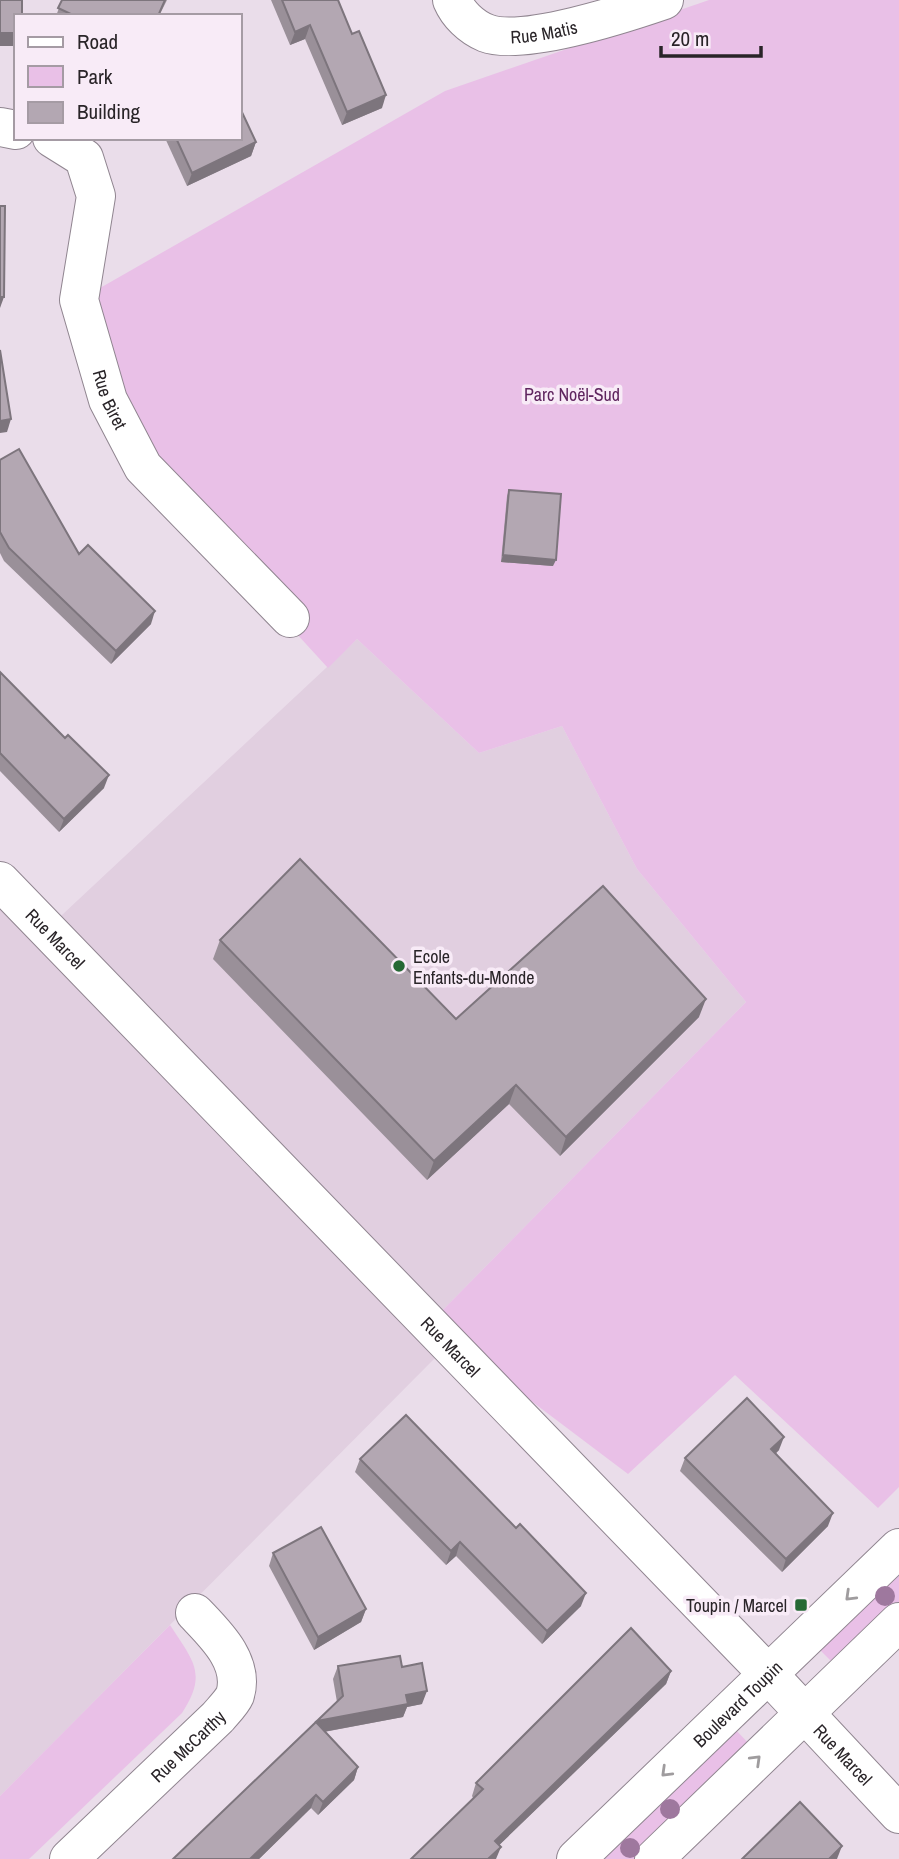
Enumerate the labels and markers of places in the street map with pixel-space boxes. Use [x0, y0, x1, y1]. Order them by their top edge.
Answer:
place label: Ecole Enfants-du-Monde [413, 944, 534, 990]
marker: Ecole Enfants-du-Monde [391, 958, 407, 974]
place label: Toupin / Marcel [686, 1593, 787, 1618]
marker: Toupin / Marcel [793, 1597, 809, 1613]

